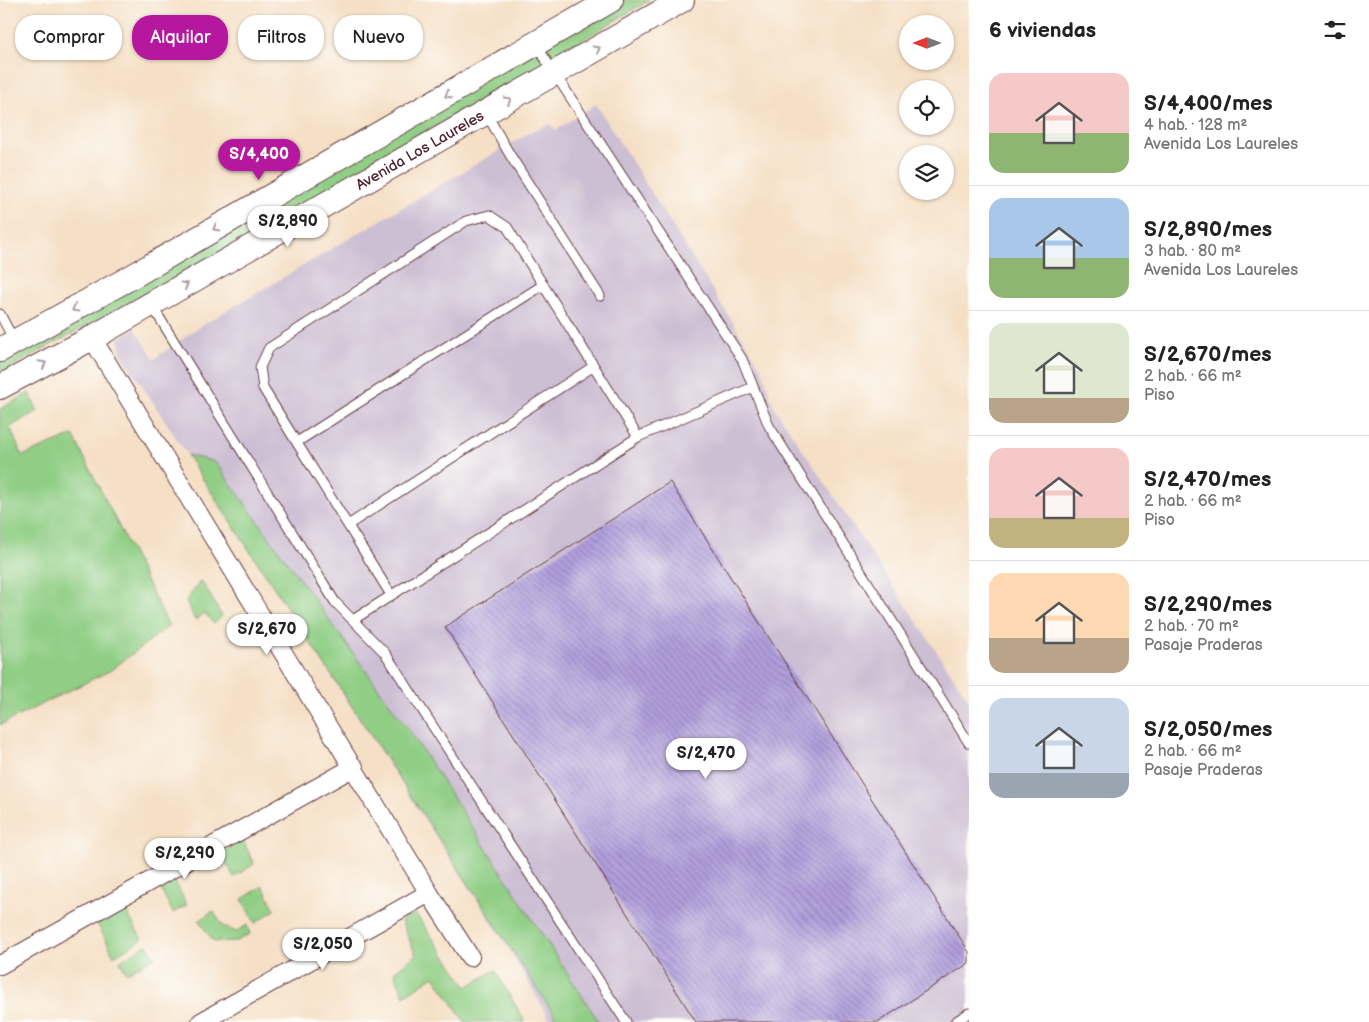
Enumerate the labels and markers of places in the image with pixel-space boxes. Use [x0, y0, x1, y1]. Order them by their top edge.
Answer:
pin: S/4,400 [213, 138, 305, 181]
pin: S/2,890 [242, 206, 334, 248]
pin: S/2,670 [221, 614, 313, 656]
pin: S/2,470 [660, 738, 752, 780]
pin: S/2,290 [139, 838, 231, 880]
pin: S/2,050 [277, 928, 369, 971]

